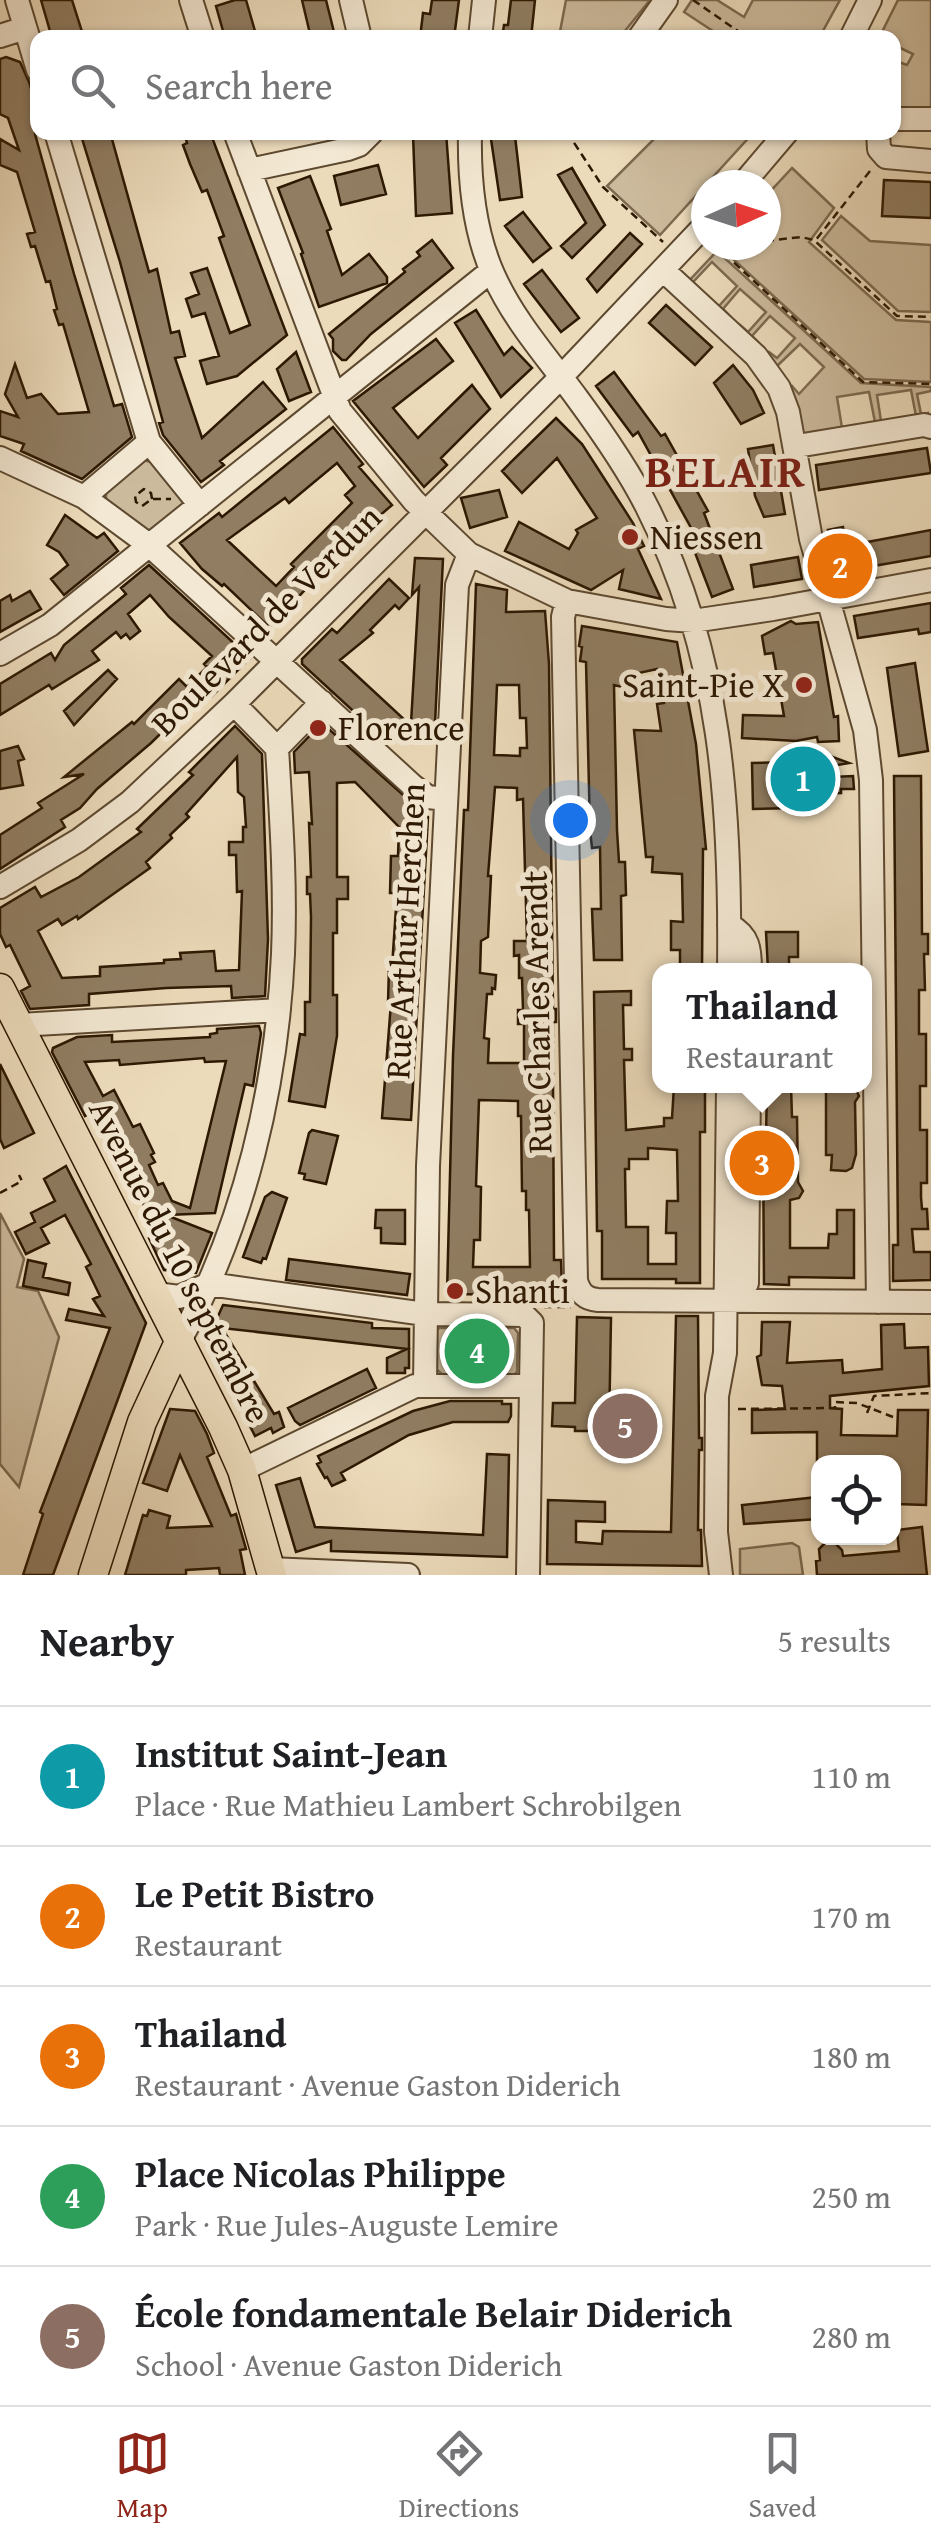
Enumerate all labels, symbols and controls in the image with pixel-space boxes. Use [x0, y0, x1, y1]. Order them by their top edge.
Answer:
search box [30, 30, 901, 140]
text: Search here [145, 57, 333, 113]
icon: search [65, 58, 120, 113]
north arrow [691, 170, 781, 260]
district label: BELAIR [645, 438, 807, 503]
street label: Boulevard de Verdun [139, 492, 393, 747]
place label: Niessen [650, 511, 763, 562]
marker: Niessen [619, 526, 641, 548]
pin: 2 [808, 528, 872, 604]
place label: Saint-Pie X [622, 659, 784, 710]
marker: Saint-Pie X [793, 674, 815, 696]
place label: Florence [338, 702, 465, 753]
marker: Florence [307, 717, 329, 739]
pin: 1 [770, 742, 836, 816]
street label: Rue Arthur Herchen [371, 781, 438, 1080]
your location [545, 795, 596, 846]
street label: Rue Charles Arendt [509, 870, 564, 1154]
popup [652, 963, 872, 1093]
text: Thailand [686, 977, 838, 1033]
text: Restaurant [686, 1033, 833, 1080]
street label: Avenue du 10 septembre [77, 1090, 284, 1431]
pin: 3 [730, 1126, 794, 1200]
place label: Shanti [475, 1265, 570, 1316]
marker: Shanti [444, 1280, 466, 1302]
pin: 4 [444, 1314, 510, 1388]
pin: 5 [592, 1388, 658, 1464]
map controls [811, 1455, 901, 1545]
button: locate [811, 1455, 901, 1545]
text: Nearby [40, 1610, 174, 1671]
text: 5 results [778, 1617, 891, 1664]
text: Institut Saint-Jean [135, 1725, 447, 1781]
text: 1 [64, 1753, 81, 1800]
text: 110 m [812, 1753, 891, 1800]
text: Place · Rue Mathieu Lambert Schrobilgen [135, 1781, 681, 1828]
text: Le Petit Bistro [135, 1865, 375, 1921]
text: 2 [64, 1893, 81, 1940]
text: 170 m [812, 1893, 891, 1940]
text: Restaurant [135, 1921, 282, 1968]
text: Thailand [135, 2005, 287, 2061]
text: 3 [64, 2033, 81, 2080]
text: 180 m [812, 2033, 891, 2080]
text: Restaurant · Avenue Gaston Diderich [135, 2061, 621, 2108]
text: Place Nicolas Philippe [135, 2145, 506, 2201]
text: 4 [64, 2173, 81, 2220]
text: 250 m [812, 2173, 891, 2220]
text: Park · Rue Jules-Auguste Lemire [135, 2201, 559, 2248]
text: École fondamentale Belair Diderich [135, 2285, 732, 2341]
text: 5 [64, 2313, 81, 2360]
text: 280 m [812, 2313, 891, 2360]
text: School · Avenue Gaston Diderich [135, 2341, 562, 2388]
tab: Map [115, 2426, 170, 2527]
tab: Directions [399, 2426, 519, 2527]
tab: Saved [749, 2426, 816, 2527]

